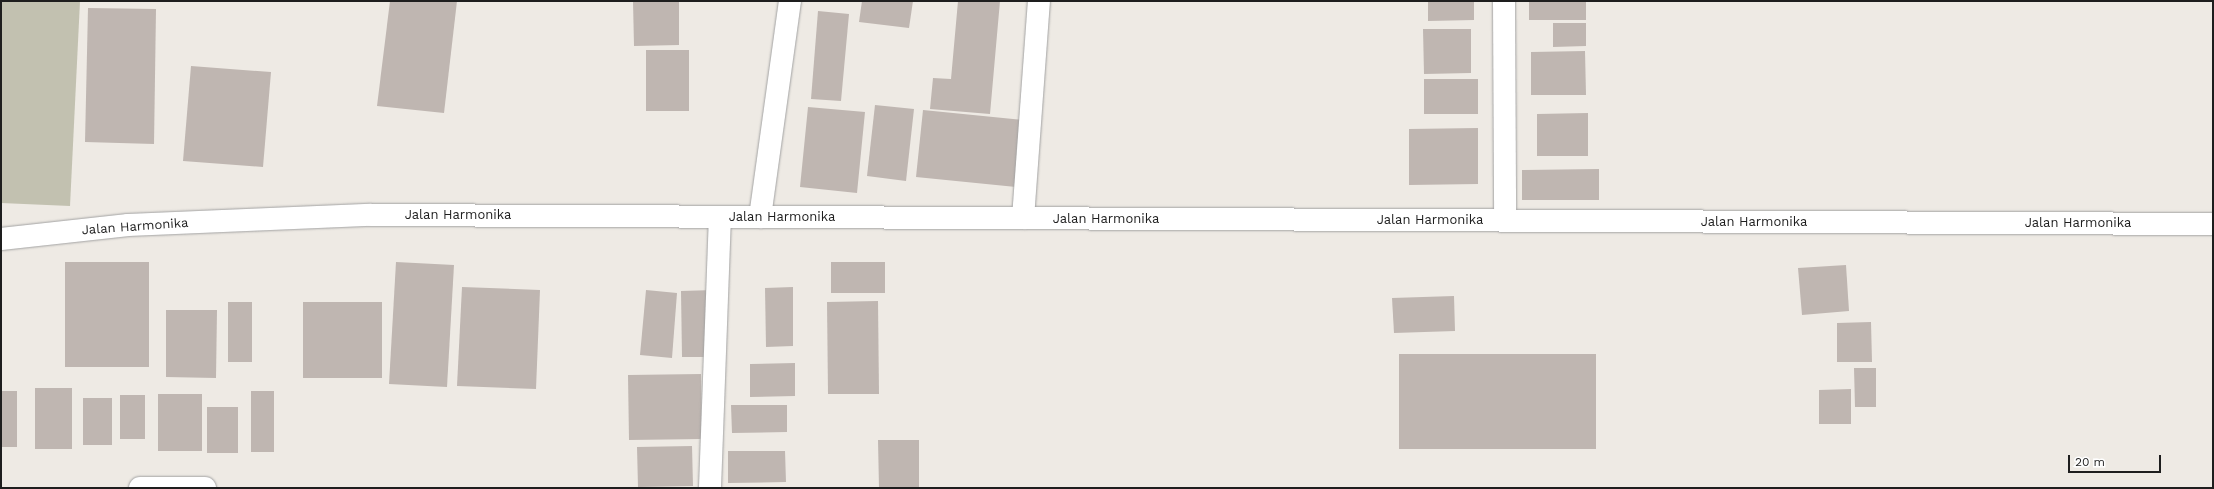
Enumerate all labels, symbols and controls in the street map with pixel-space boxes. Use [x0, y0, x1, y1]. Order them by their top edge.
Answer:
street label: Jalan Harmonika [405, 207, 511, 223]
street label: Jalan Harmonika [729, 209, 835, 225]
street label: Jalan Harmonika [1053, 211, 1159, 227]
street label: Jalan Harmonika [1377, 212, 1483, 228]
street label: Jalan Harmonika [1701, 214, 1807, 230]
street label: Jalan Harmonika [81, 215, 189, 239]
street label: Jalan Harmonika [2025, 215, 2131, 231]
scale bar [2070, 447, 2163, 473]
text: 20 m [2075, 455, 2105, 469]

